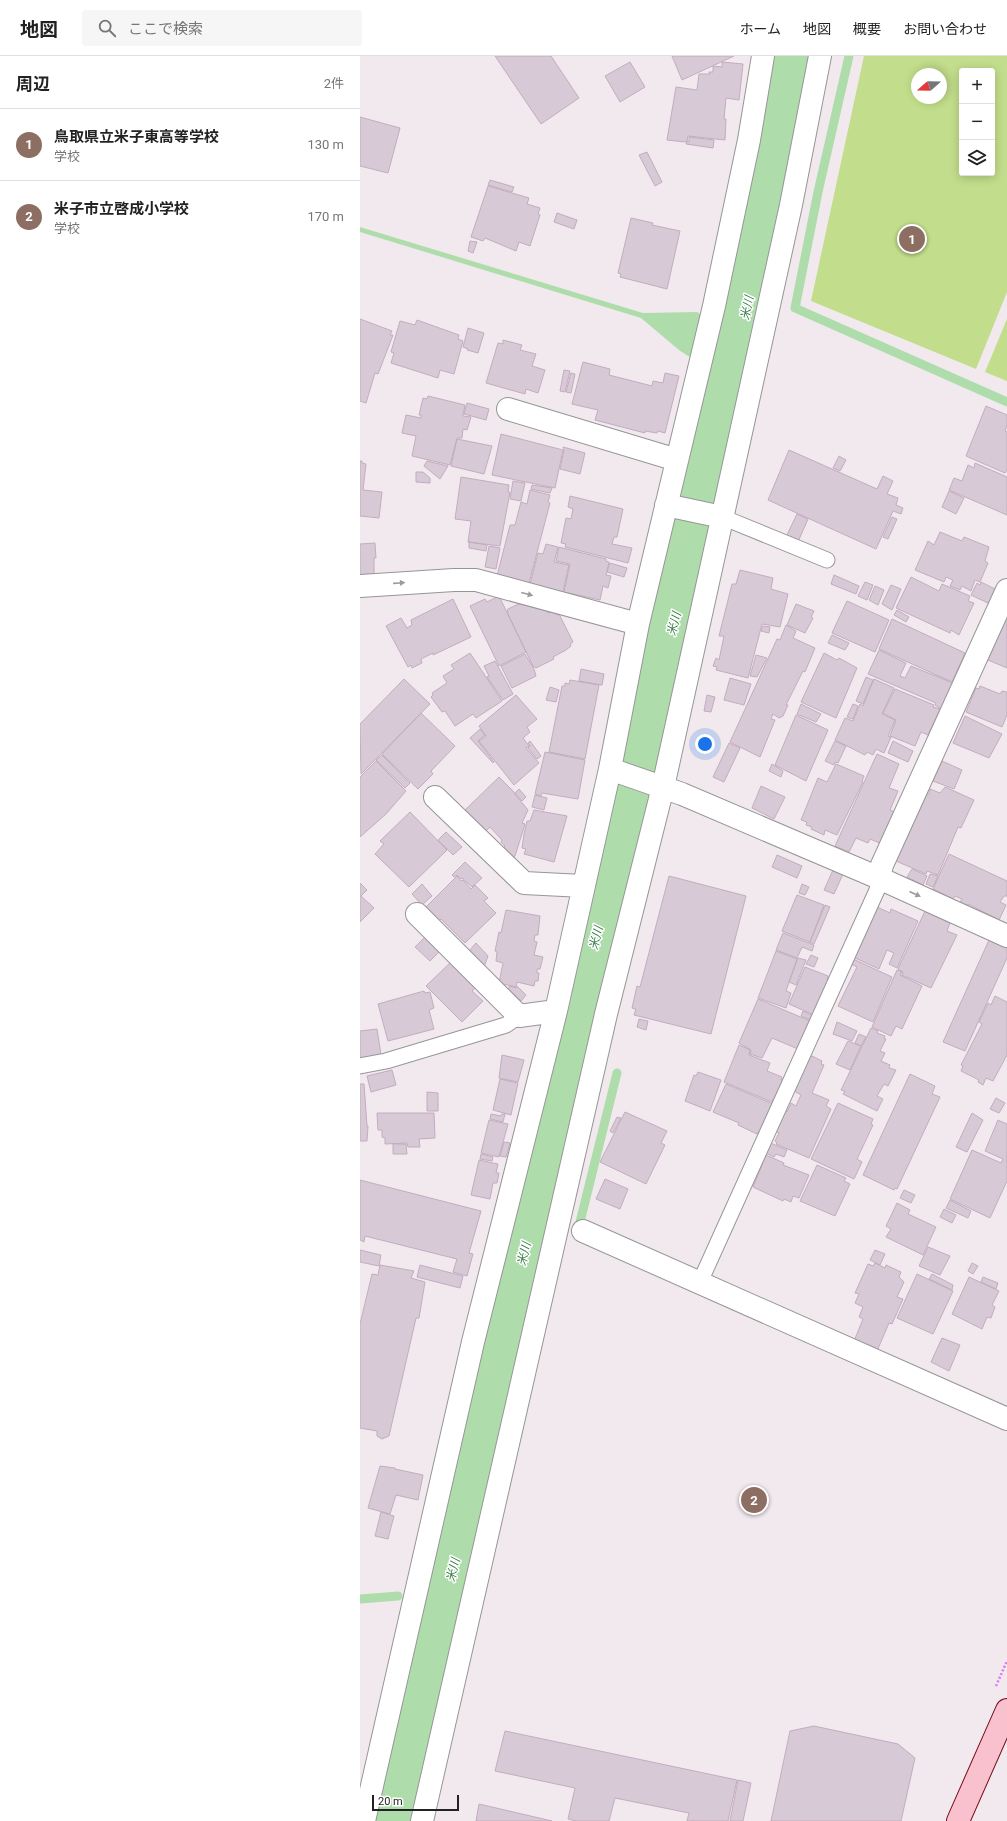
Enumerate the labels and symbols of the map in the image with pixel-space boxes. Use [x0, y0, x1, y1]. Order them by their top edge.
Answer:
north arrow [911, 68, 947, 104]
pin: 1 [899, 224, 925, 254]
water label: 米川 [738, 293, 757, 321]
one-way arrow [393, 580, 405, 587]
one-way arrow [521, 591, 533, 597]
water label: 米川 [664, 609, 684, 637]
your location [695, 734, 715, 754]
one-way arrow [909, 891, 921, 897]
water label: 米川 [586, 923, 606, 951]
water label: 米川 [514, 1239, 534, 1267]
pin: 2 [741, 1485, 767, 1515]
water label: 米川 [443, 1555, 463, 1583]
scale bar [372, 1793, 459, 1812]

